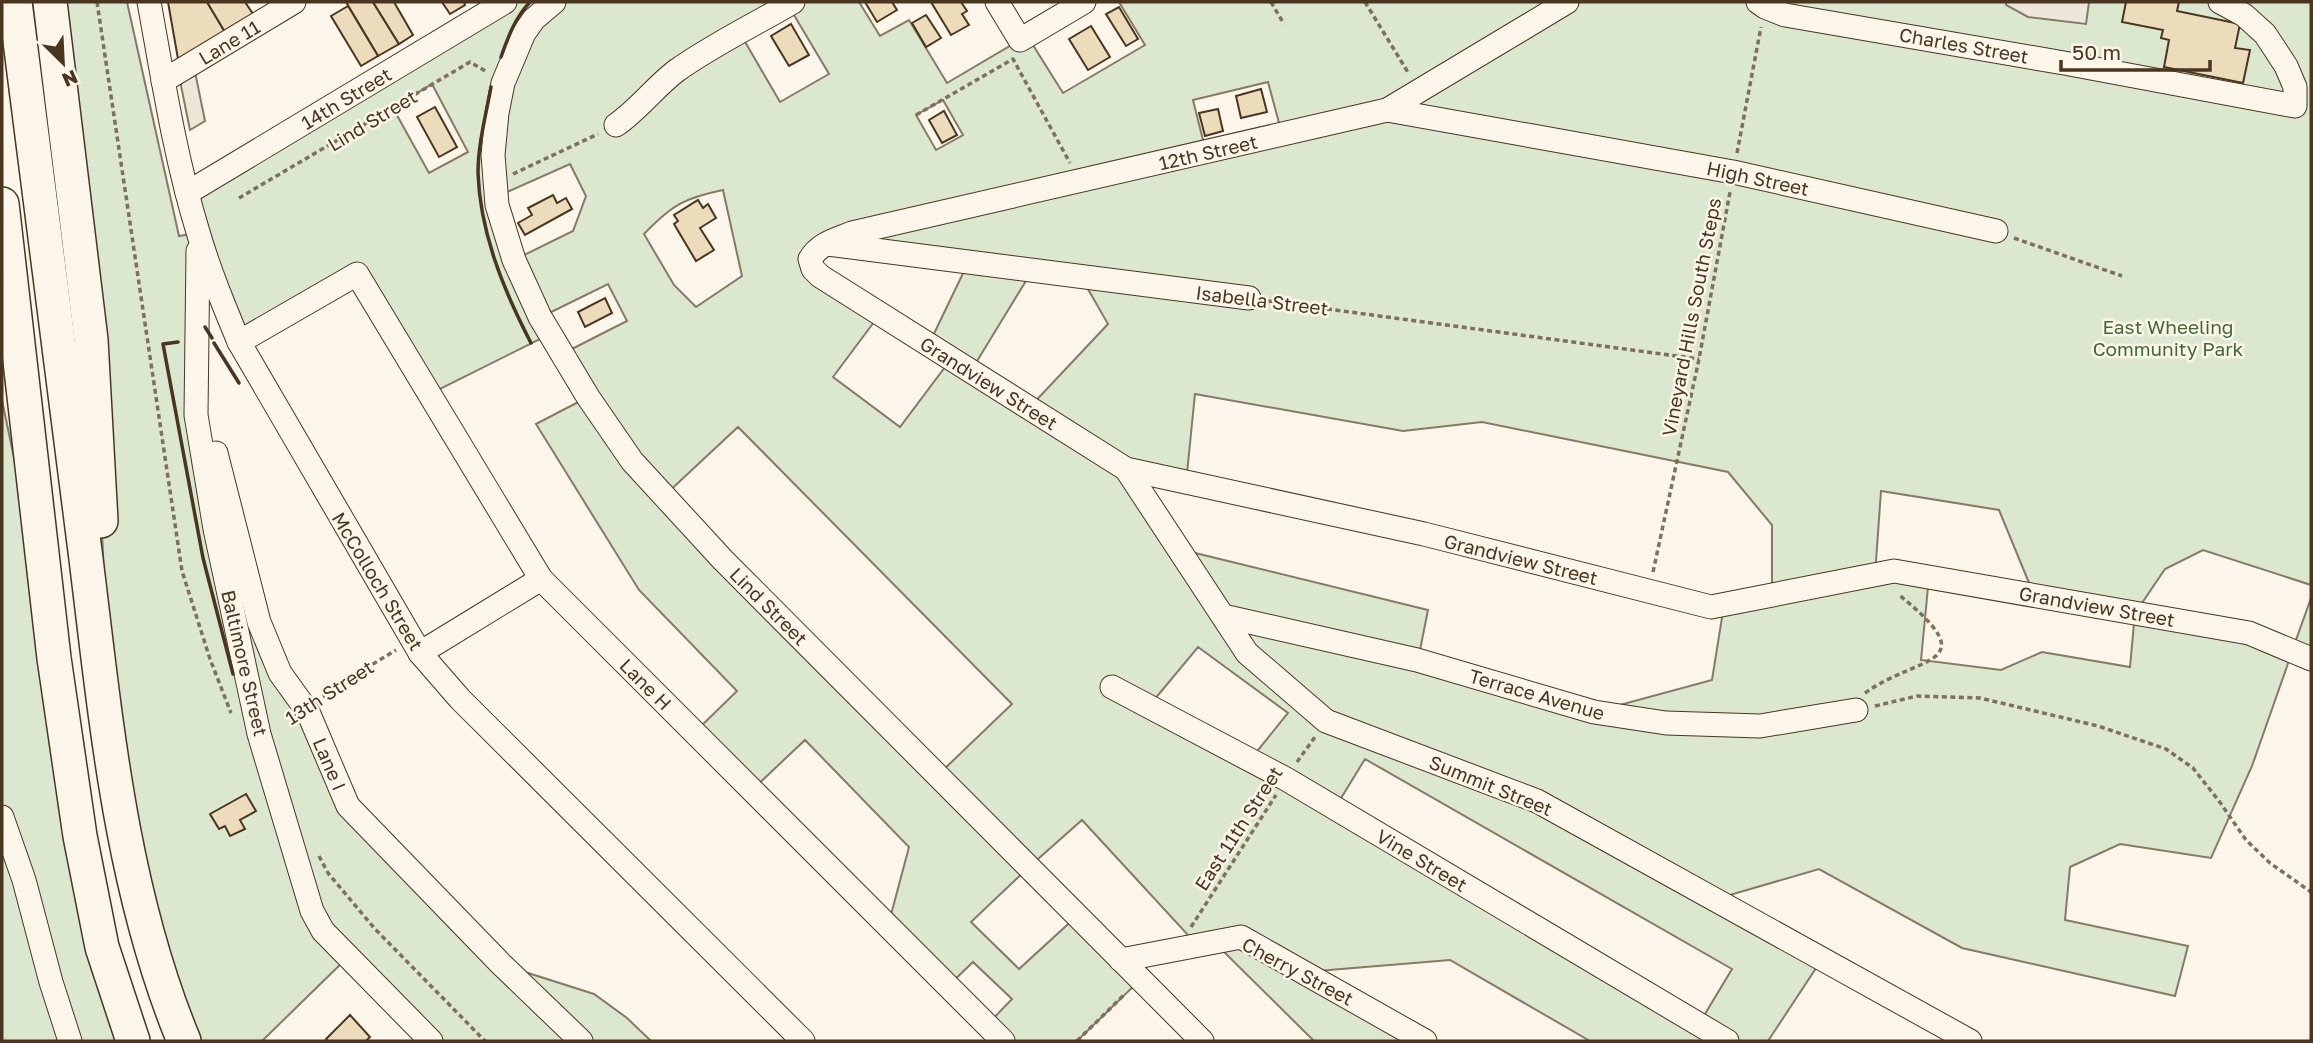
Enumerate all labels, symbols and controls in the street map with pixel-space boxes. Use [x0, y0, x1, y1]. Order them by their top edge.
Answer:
street label: Lane 11 [194, 15, 264, 69]
street label: Charles Street [1898, 22, 2030, 68]
north arrow [28, 28, 98, 98]
scale bar [2061, 28, 2210, 72]
text: 50 m [2072, 39, 2121, 65]
street label: 14th Street [297, 62, 395, 134]
text: N [59, 66, 81, 92]
street label: Lind Street [323, 84, 421, 156]
street label: 12th Street [1156, 129, 1260, 175]
street label: High Street [1705, 156, 1811, 200]
street label: Vineyard Hills South Steps [1657, 196, 1725, 438]
street label: Isabella Street [1194, 280, 1330, 320]
park label: East Wheeling Community Park [2093, 315, 2244, 360]
street label: Grandview Street [916, 331, 1062, 435]
street label: McColloch Street [328, 508, 428, 654]
street label: Grandview Street [1442, 529, 1600, 589]
street label: Lind Street [725, 562, 813, 650]
street label: Grandview Street [2017, 581, 2177, 631]
street label: Baltimore Street [217, 588, 273, 738]
street label: Lane H [615, 653, 677, 715]
street label: 13th Street [281, 655, 377, 729]
street label: Terrace Avenue [1467, 664, 1607, 724]
street label: Lane I [309, 734, 351, 794]
street label: Summit Street [1426, 750, 1556, 820]
street label: East 11th Street [1189, 762, 1287, 894]
street label: Vine Street [1373, 824, 1471, 896]
street label: Cherry Street [1238, 932, 1358, 1010]

